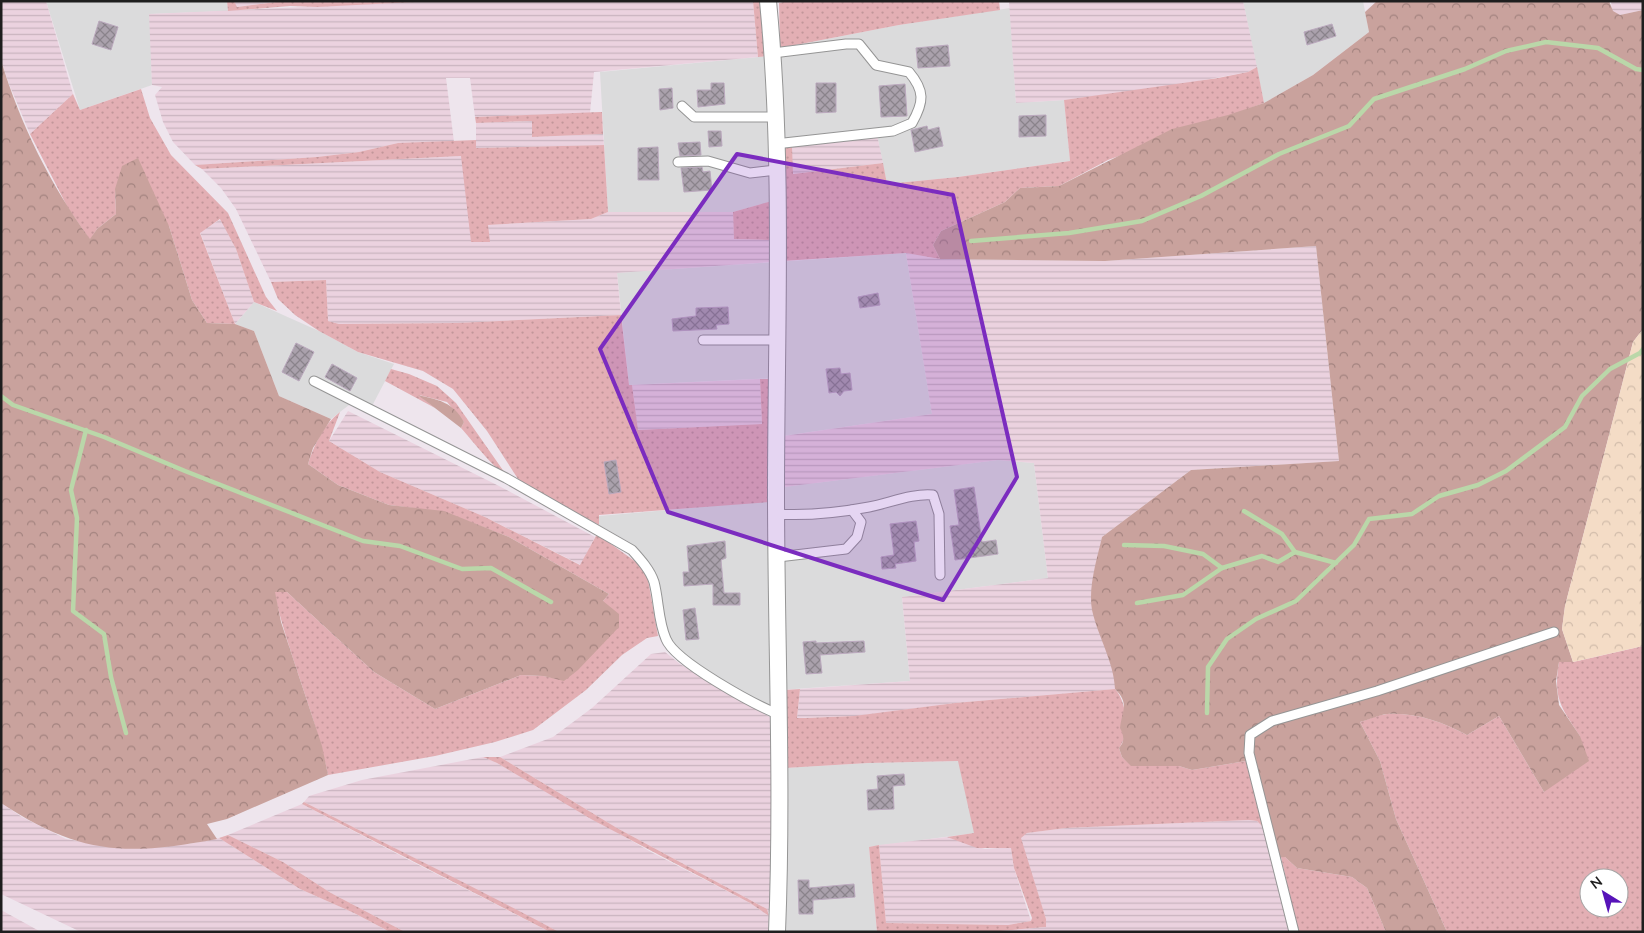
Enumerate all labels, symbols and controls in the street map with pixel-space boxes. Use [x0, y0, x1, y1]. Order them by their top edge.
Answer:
north arrow [1579, 868, 1629, 918]
text: N [1587, 872, 1606, 893]

